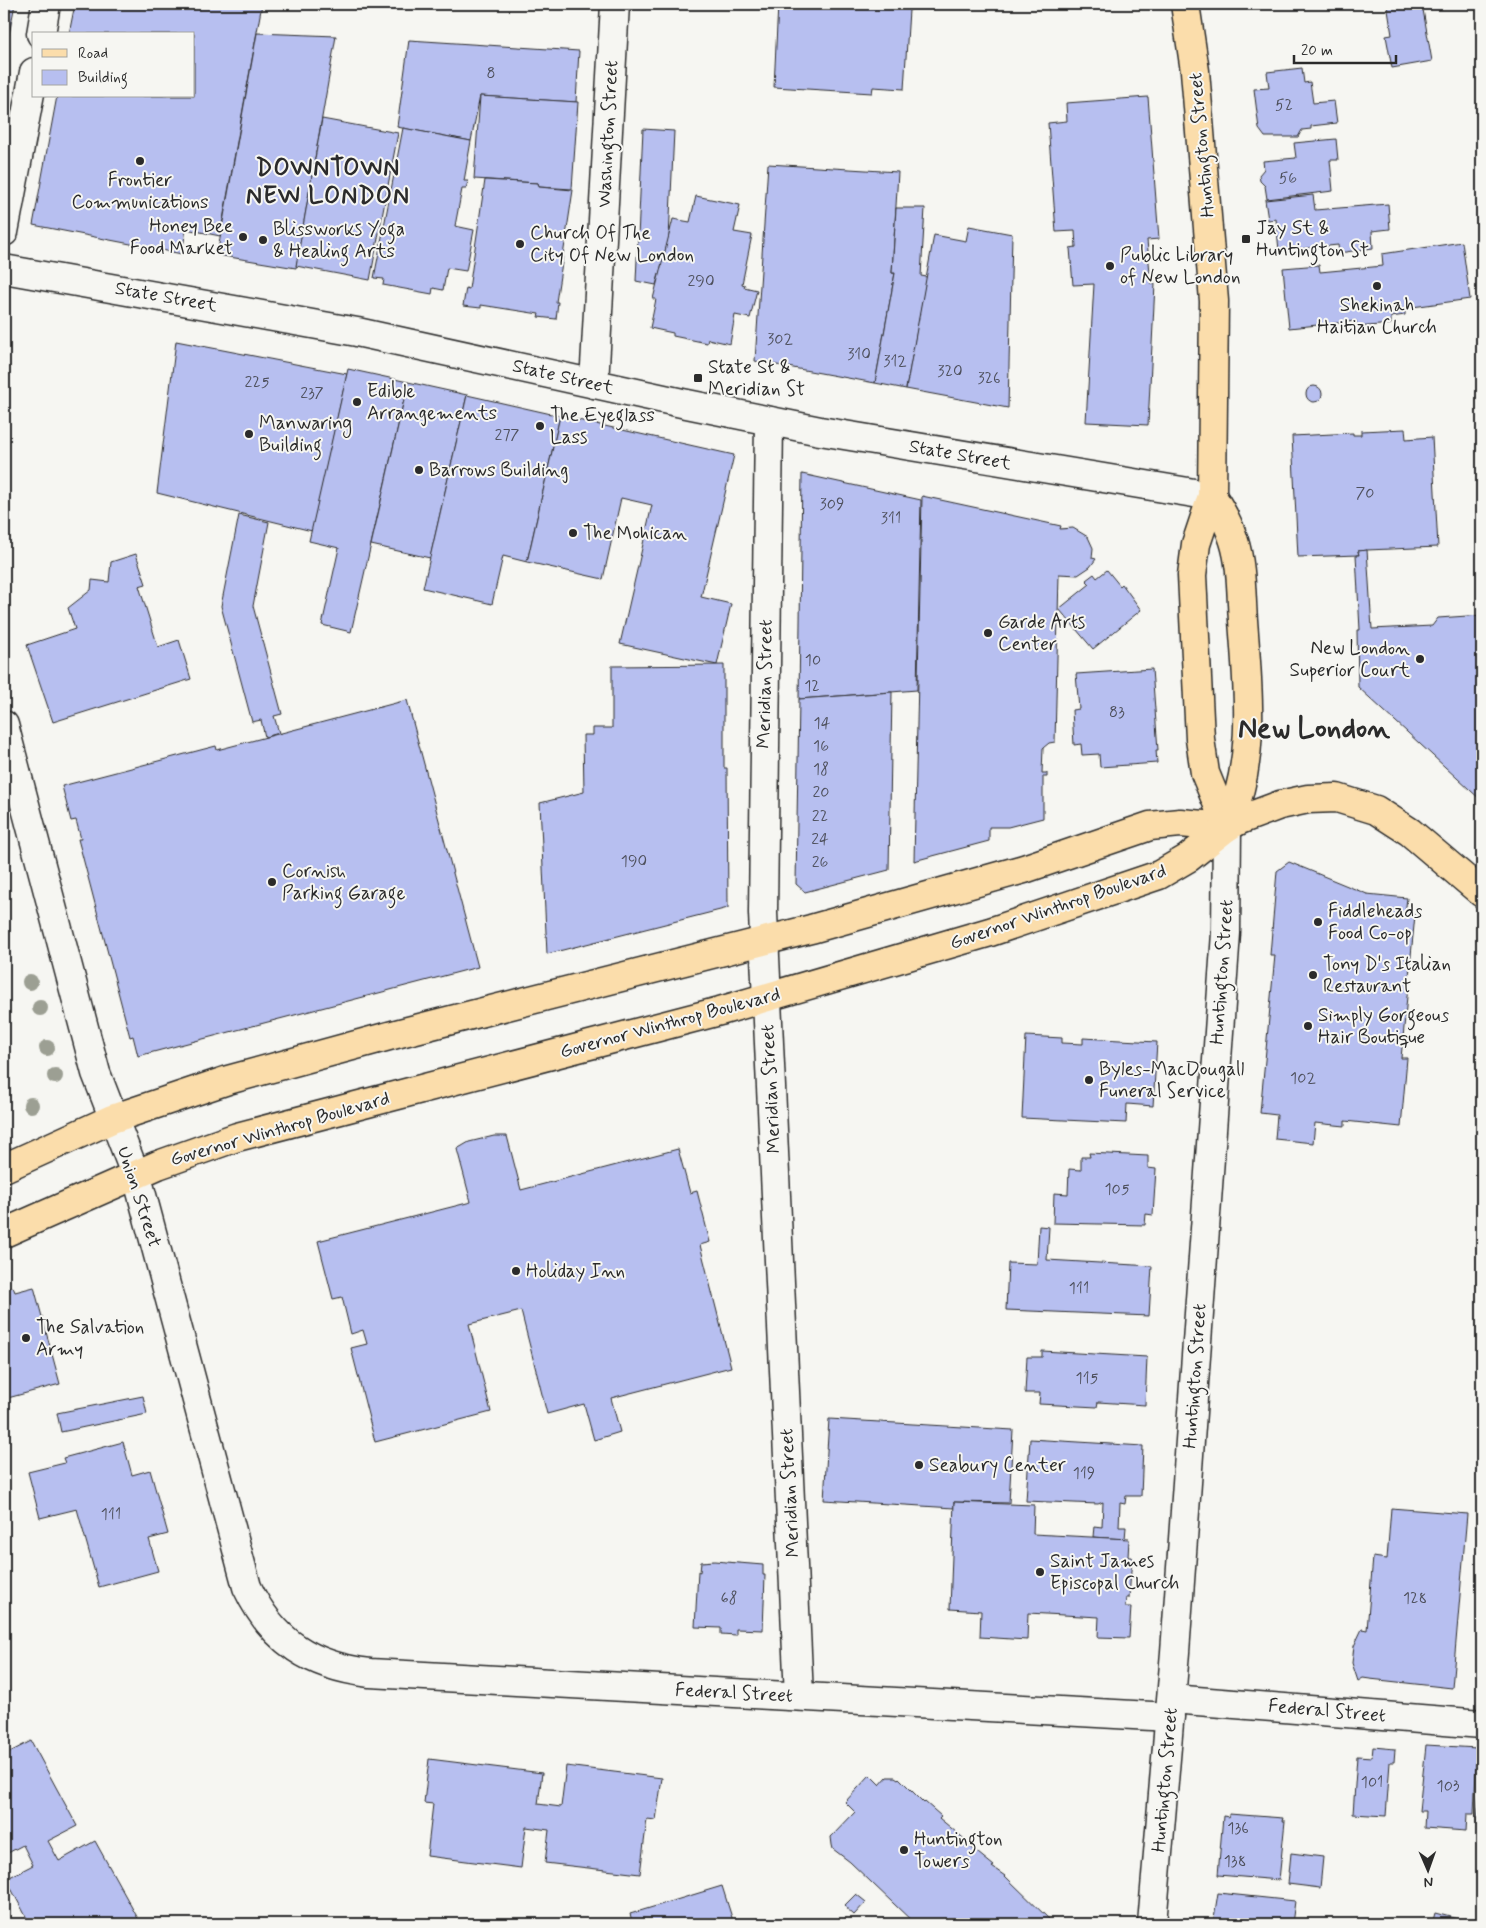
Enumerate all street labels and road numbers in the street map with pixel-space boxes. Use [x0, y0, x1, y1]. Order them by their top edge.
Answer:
street label: Washington Street [592, 60, 627, 209]
street label: Huntington Street [1183, 71, 1224, 218]
street label: State Street [113, 276, 219, 318]
street label: State Street [510, 353, 616, 401]
street label: State Street [907, 434, 1013, 476]
street label: Meridian Street [751, 619, 779, 749]
street label: Governor Winthrop Boulevard [946, 858, 1170, 956]
street label: Huntington Street [1204, 899, 1243, 1046]
street label: Governor Winthrop Boulevard [557, 982, 783, 1064]
street label: Meridian Street [755, 1024, 787, 1154]
street label: Governor Winthrop Boulevard [167, 1086, 393, 1172]
street label: Union Street [111, 1143, 167, 1251]
street label: Huntington Street [1177, 1303, 1216, 1450]
street label: Meridian Street [774, 1428, 806, 1558]
street label: Federal Street [674, 1677, 794, 1709]
street label: Federal Street [1267, 1693, 1387, 1729]
street label: Huntington Street [1146, 1707, 1187, 1854]

